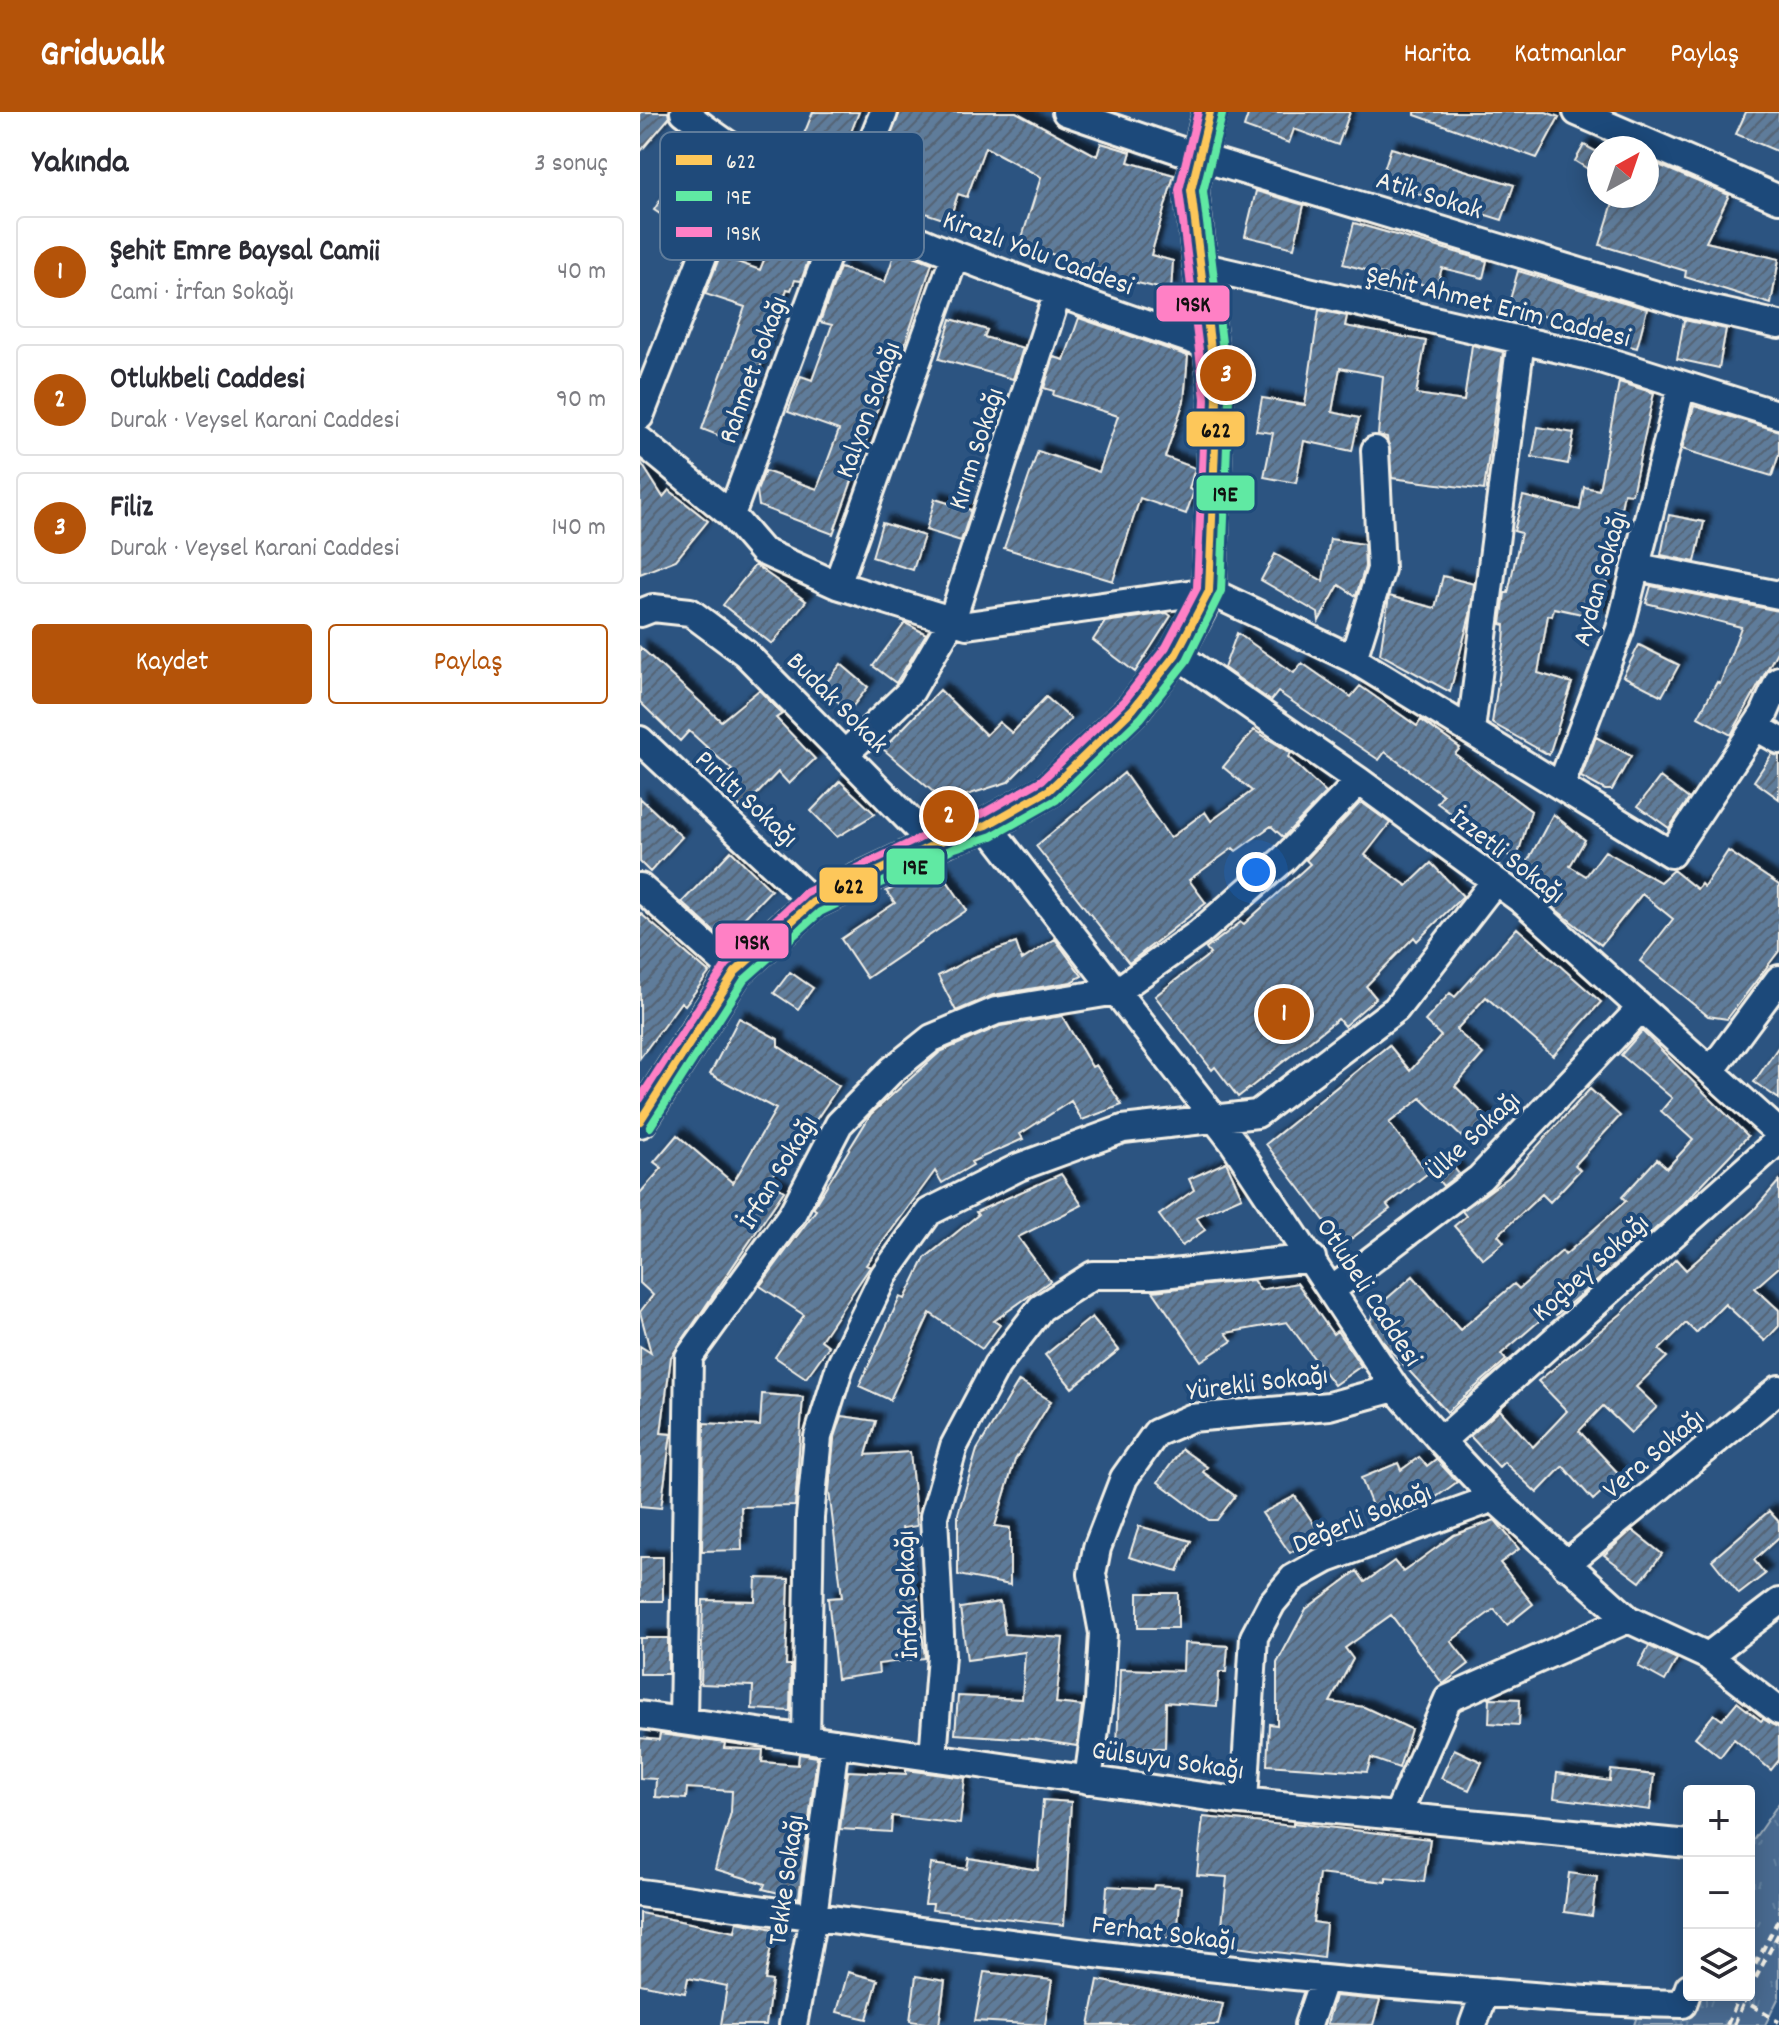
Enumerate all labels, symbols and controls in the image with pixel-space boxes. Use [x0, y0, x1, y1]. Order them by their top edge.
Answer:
text: Gridwalk [40, 29, 165, 84]
text: Harita [1404, 36, 1470, 76]
text: Katmanlar [1514, 36, 1626, 76]
text: Paylaş [1670, 36, 1739, 76]
legend [660, 132, 924, 260]
north arrow [1587, 136, 1659, 208]
text: Yakında [32, 140, 128, 189]
text: 3 sonuç [534, 146, 608, 183]
text: 622 [726, 148, 756, 179]
street label: Atik Sokak [1370, 163, 1487, 233]
text: 19E [726, 184, 751, 215]
street label: Kirazlı Yolu Caddesi [936, 203, 1138, 309]
text: 19SK [726, 220, 761, 251]
text: Şehit Emre Baysal Camii [110, 232, 380, 275]
text: 1 [57, 254, 63, 291]
text: 40 m [557, 254, 606, 291]
street label: Şehit Ahmet Erim Caddesi [1361, 257, 1634, 361]
text: Cami · İrfan Sokağı [110, 275, 294, 312]
line badge: 19SK [1155, 284, 1231, 323]
street label: Rahmet Sokağı [710, 291, 801, 450]
text: 19SK [1176, 291, 1210, 322]
street label: Kalyon Sokağı [827, 337, 914, 485]
pin: 3 [1200, 345, 1252, 405]
text: Otlukbeli Caddesi [110, 360, 305, 403]
text: 2 [54, 382, 66, 419]
text: 90 m [556, 382, 606, 419]
street label: Kırım Sokağı [940, 383, 1017, 516]
text: Durak · Veysel Karani Caddesi [110, 403, 399, 440]
line badge: 622 [1185, 410, 1246, 448]
text: 622 [1201, 417, 1231, 448]
line badge: 19E [1195, 474, 1256, 512]
text: 19E [1213, 481, 1238, 512]
text: Filiz [110, 488, 153, 531]
street label: Aydan Sokağı [1564, 507, 1641, 652]
text: 3 [54, 510, 66, 547]
text: 140 m [552, 510, 606, 547]
text: Durak · Veysel Karani Caddesi [110, 531, 399, 568]
button: Kaydet [32, 624, 312, 704]
button: Paylaş [328, 624, 608, 704]
street label: Budak Sokak [775, 644, 896, 765]
street label: Pırıltı Sokağı [684, 742, 805, 859]
pin: 2 [923, 786, 975, 846]
street label: İzzetli Sokağı [1440, 800, 1572, 916]
line badge: 19E [885, 847, 946, 886]
your location [1236, 852, 1276, 892]
text: 19E [903, 854, 928, 885]
line badge: 622 [818, 866, 879, 904]
text: 622 [834, 873, 864, 904]
line badge: 19SK [714, 922, 790, 960]
text: 19SK [735, 929, 769, 960]
pin: 1 [1258, 984, 1310, 1044]
street label: Ülke Sokağı [1419, 1083, 1532, 1192]
street label: İrfan Sokağı [730, 1109, 830, 1238]
street label: Koçbey Sokağı [1525, 1206, 1660, 1333]
street label: Otlubeli Caddesi [1304, 1211, 1430, 1376]
street label: Yürekli Sokağı [1185, 1357, 1330, 1414]
street label: Vera Sokağı [1595, 1401, 1715, 1511]
street label: Değerli Sokağı [1287, 1475, 1438, 1567]
street label: İnfak Sokağı [888, 1530, 932, 1660]
street label: Gülsuyu Sokağı [1089, 1732, 1246, 1793]
map controls [1683, 1785, 1755, 2001]
button: + [1683, 1785, 1755, 1857]
street label: Tekke Sokağı [760, 1813, 818, 1949]
button: − [1683, 1857, 1755, 1929]
street label: Ferhat Sokağı [1089, 1907, 1238, 1965]
button: layers [1683, 1929, 1755, 2001]

